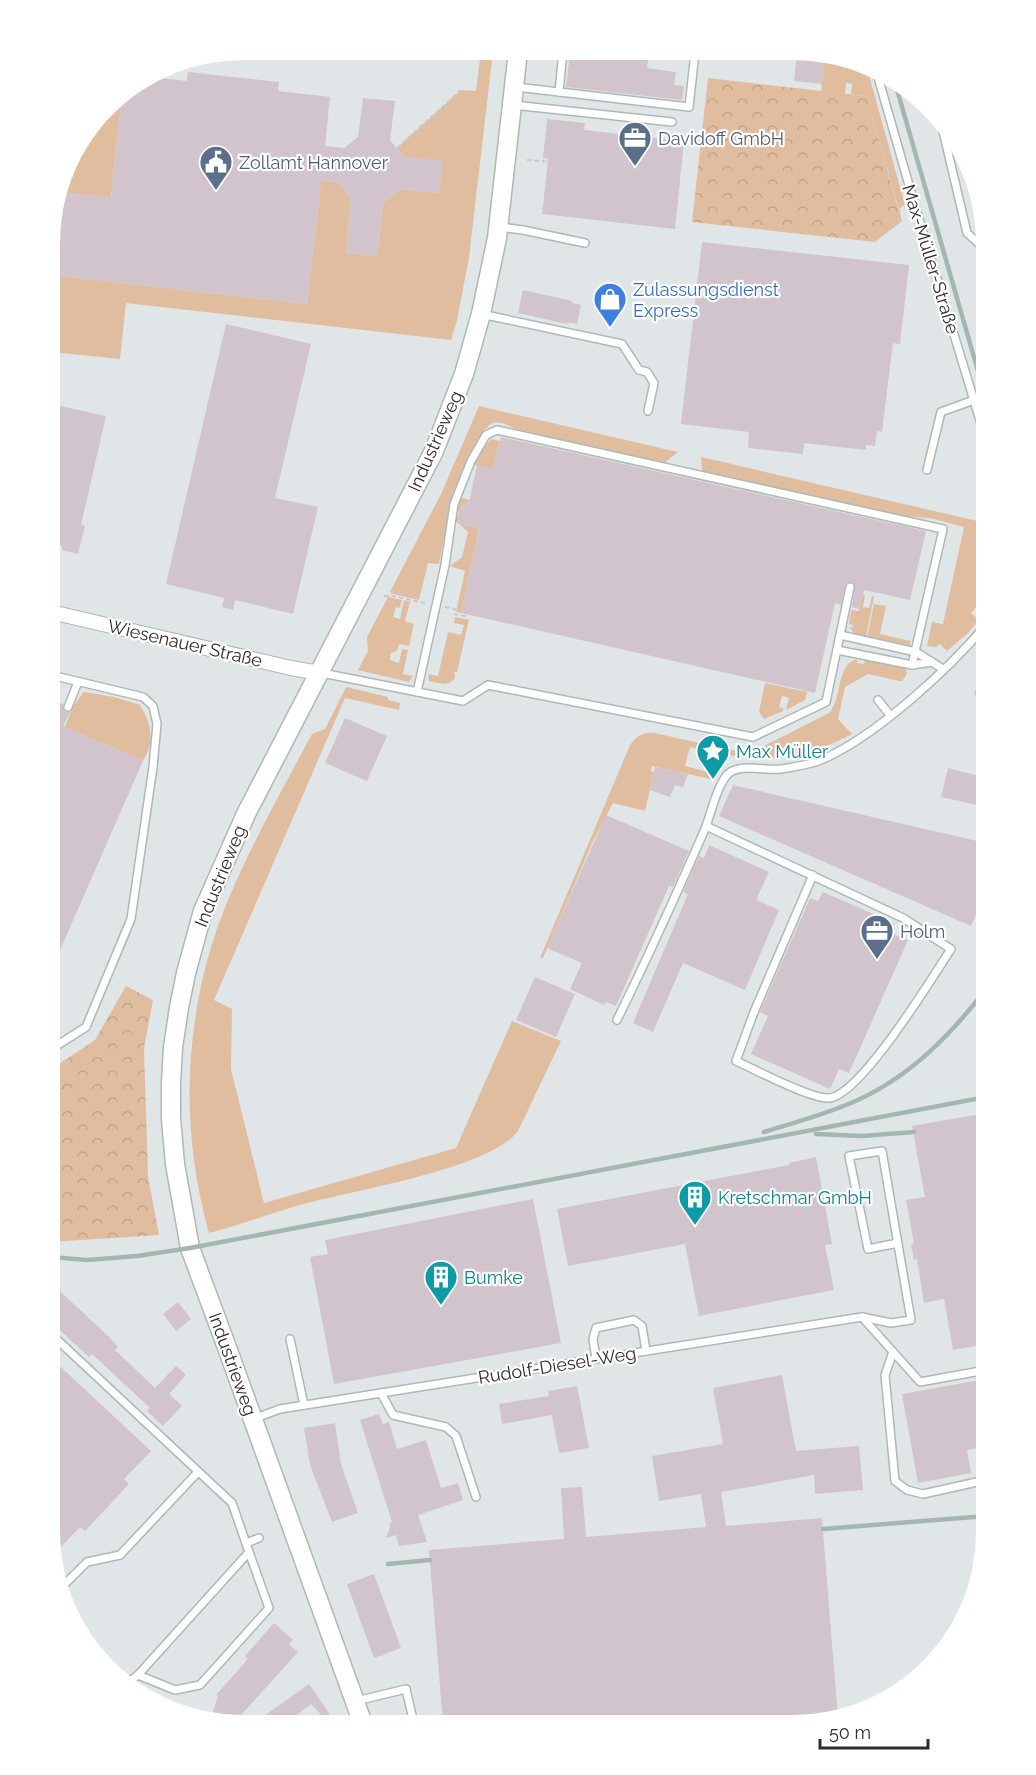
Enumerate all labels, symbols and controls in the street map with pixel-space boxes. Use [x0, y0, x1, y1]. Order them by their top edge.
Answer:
office icon: Davidoff GmbH [617, 120, 653, 167]
place label: Davidoff GmbH [658, 128, 784, 149]
public building icon: Zollamt Hannover [198, 144, 234, 191]
place label: Zollamt Hannover [239, 152, 389, 173]
street label: Max-Müller-Straße [898, 182, 964, 337]
place label: Zulassungsdienst Express [633, 279, 779, 321]
shop icon: Zulassungsdienst Express [592, 281, 628, 328]
street label: Industrieweg [403, 387, 467, 495]
street label: Wiesenauer Straße [106, 615, 265, 671]
place icon: Max Müller [695, 733, 731, 780]
place label: Max Müller [736, 741, 829, 762]
street label: Industrieweg [190, 822, 250, 930]
office icon: Holm [859, 913, 895, 960]
place label: Holm [900, 921, 945, 942]
building icon: Kretschmar GmbH [677, 1179, 713, 1226]
place label: Kretschmar GmbH [718, 1187, 872, 1208]
building icon: Bumke [423, 1259, 459, 1306]
place label: Bumke [464, 1267, 523, 1288]
street label: Industrieweg [205, 1310, 261, 1418]
street label: Rudolf-Diesel-Weg [477, 1342, 637, 1388]
scale bar [820, 1712, 928, 1750]
text: 50 m [829, 1722, 871, 1743]

